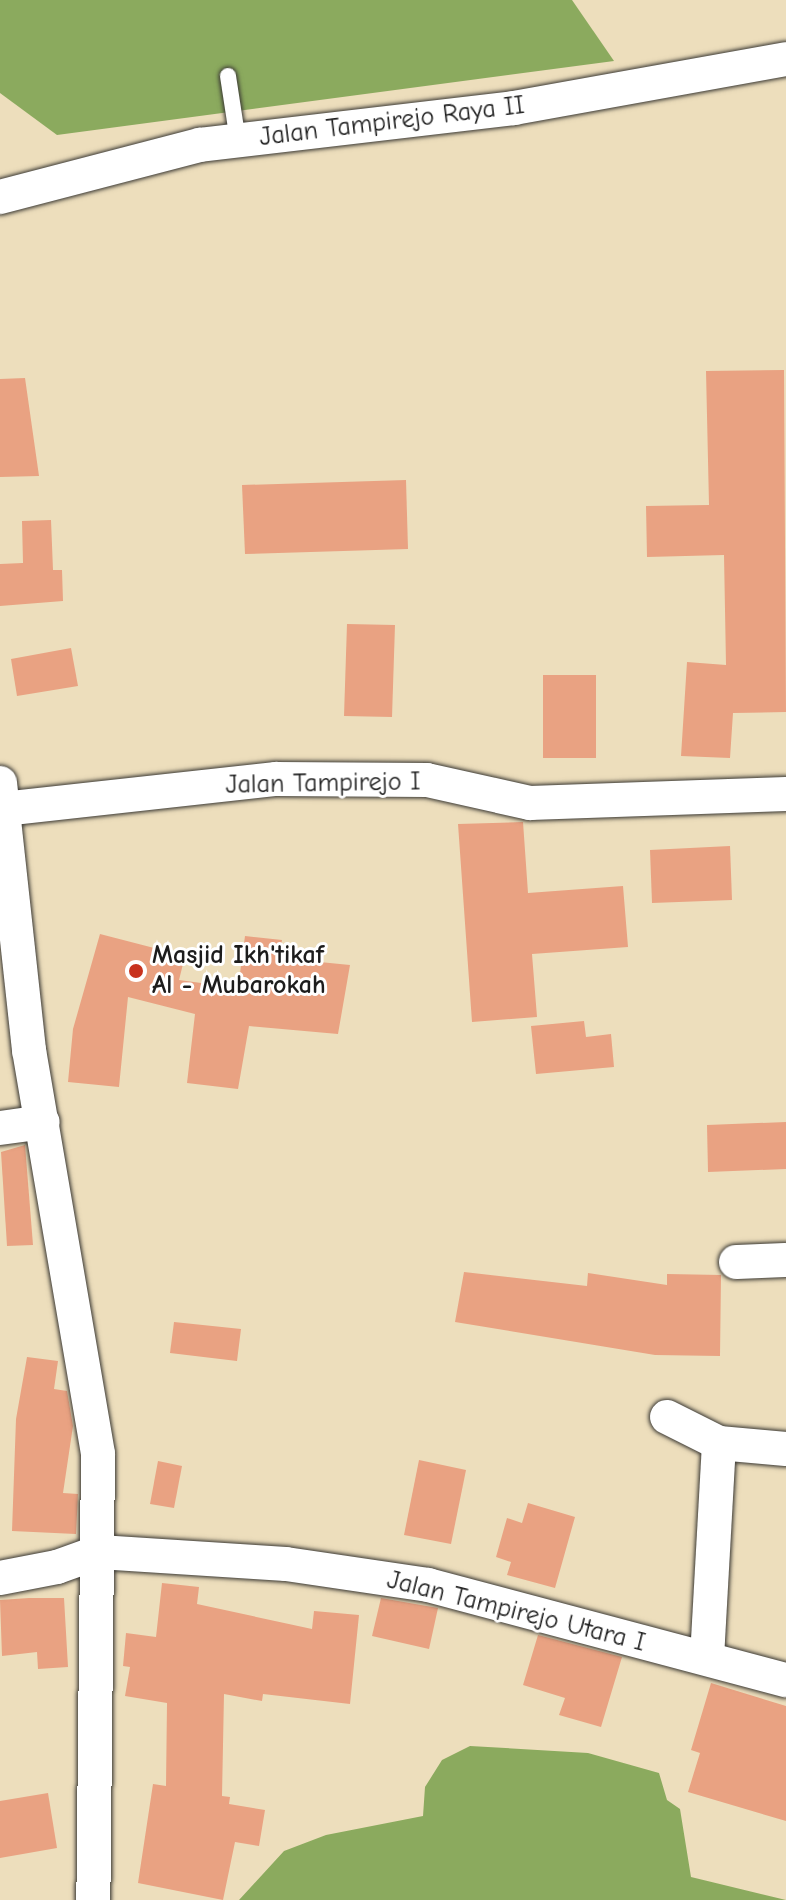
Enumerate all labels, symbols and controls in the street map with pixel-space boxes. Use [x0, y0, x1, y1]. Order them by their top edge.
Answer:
street label: Jalan Tampirejo Raya II [258, 90, 526, 154]
street label: Jalan Tampirejo I [225, 767, 421, 801]
place label: Masjid Ikh'tikaf Al - Mubarokah [152, 940, 326, 1002]
marker: Masjid Ikh'tikaf Al - Mubarokah [127, 962, 145, 980]
street label: Jalan Tampirejo Utara I [384, 1565, 648, 1659]

